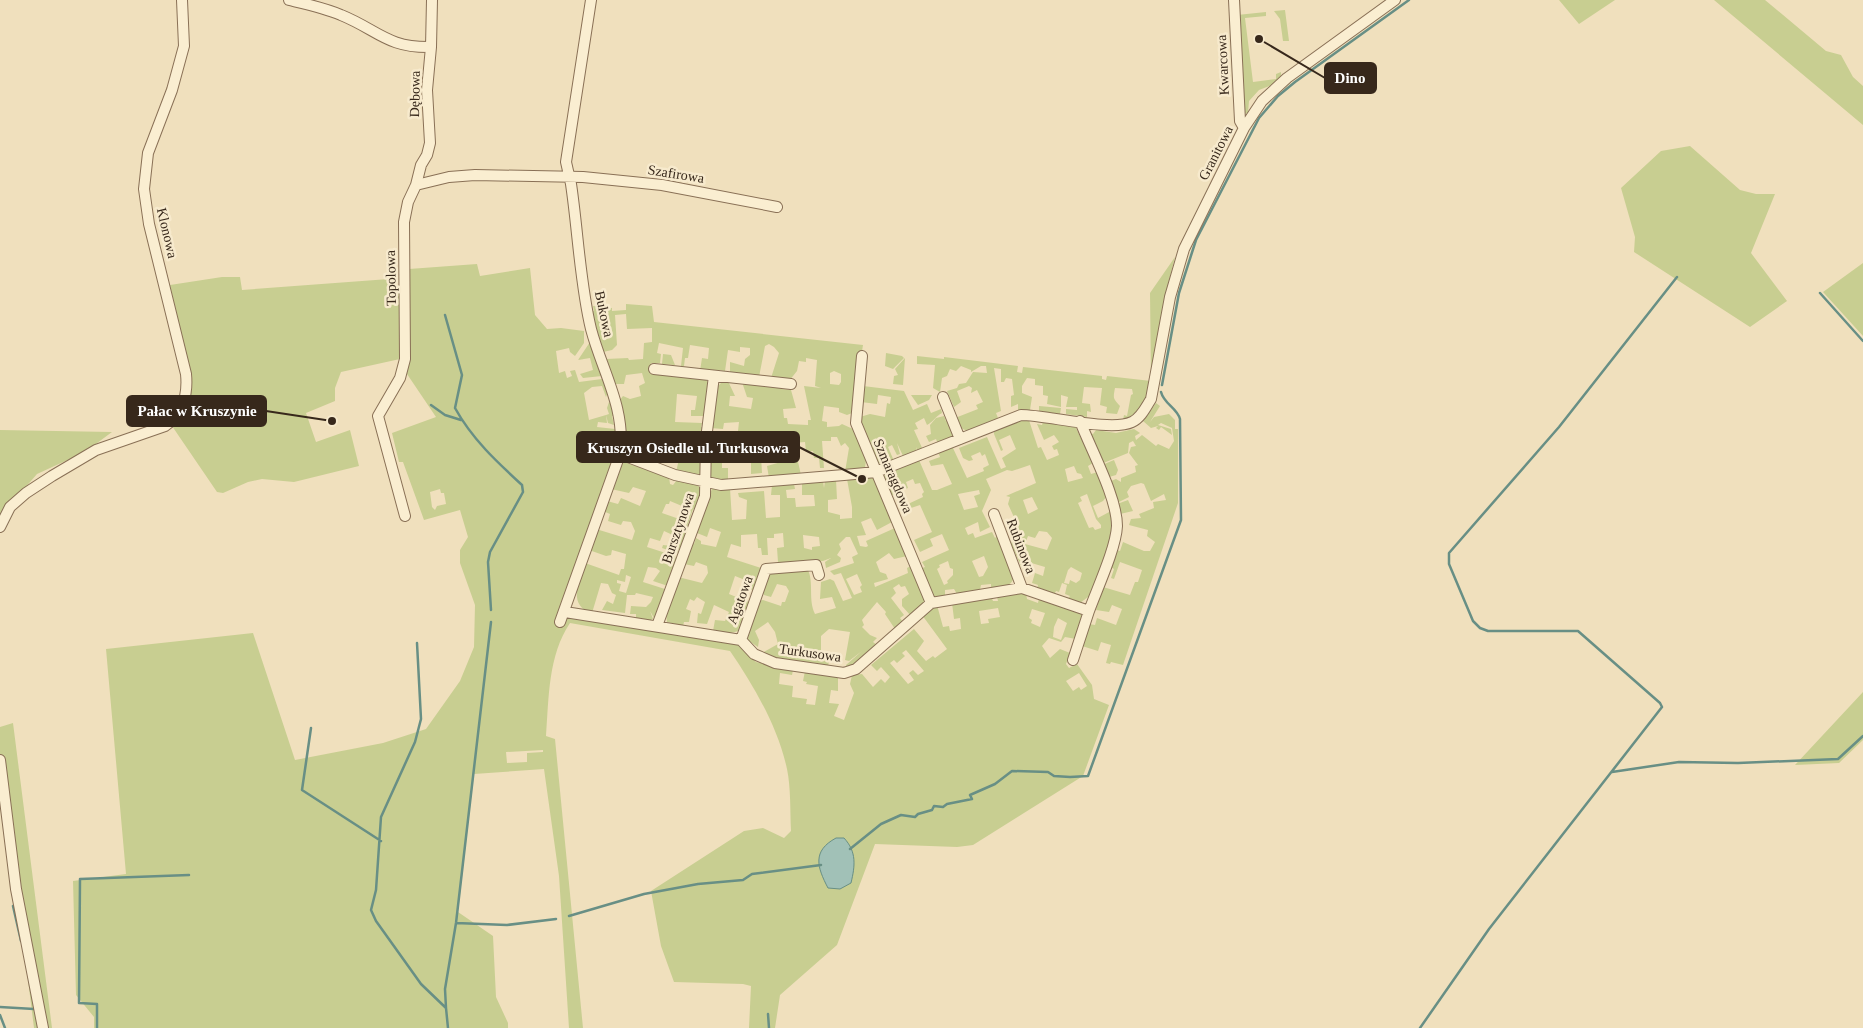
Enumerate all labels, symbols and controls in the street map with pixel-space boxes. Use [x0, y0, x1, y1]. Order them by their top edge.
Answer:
street label: Kwarcowa [1214, 34, 1232, 96]
callout: Dino [1325, 63, 1376, 93]
street label: Dębowa [407, 70, 423, 117]
text: Dino [1335, 70, 1365, 86]
street label: Granitowa [1196, 123, 1236, 183]
street label: Szafirowa [647, 162, 706, 186]
street label: Klonowa [154, 206, 180, 260]
street label: Topolowa [383, 249, 399, 306]
street label: Bukowa [592, 290, 616, 339]
callout: Pałac w Kruszynie [127, 396, 266, 426]
text: Pałac w Kruszynie [137, 403, 257, 419]
callout: Kruszyn Osiedle ul. Turkusowa [577, 432, 799, 462]
street label: Szmaragdowa [871, 437, 916, 516]
text: Kruszyn Osiedle ul. Turkusowa [587, 440, 789, 456]
street label: Bursztynowa [659, 490, 697, 565]
street label: Rubinowa [1004, 516, 1039, 576]
street label: Agatowa [724, 573, 756, 626]
street label: Turkusowa [778, 641, 843, 665]

